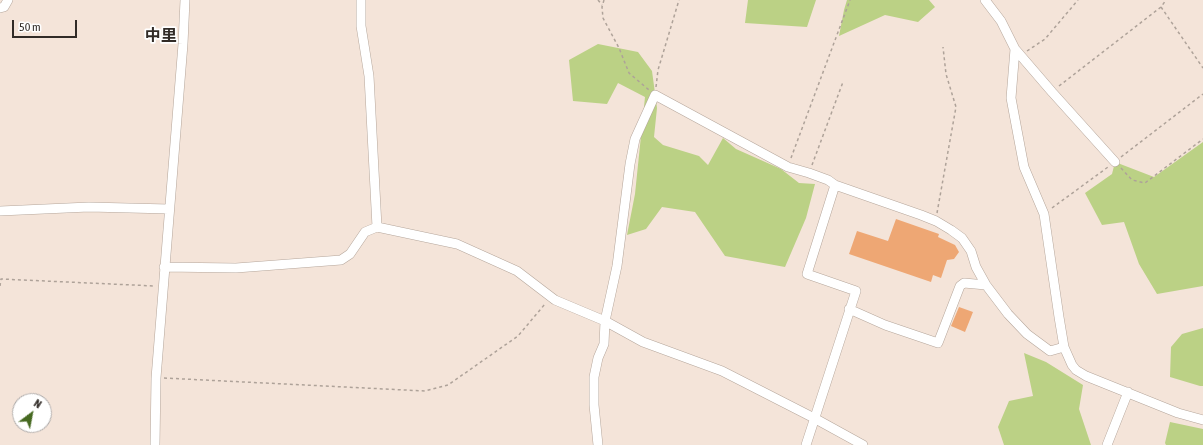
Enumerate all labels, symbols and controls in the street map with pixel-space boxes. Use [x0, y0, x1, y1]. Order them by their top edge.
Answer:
scale bar [14, 12, 79, 38]
text: 50 m [19, 20, 41, 34]
district label: 中里 [145, 26, 177, 46]
north arrow [12, 393, 52, 433]
text: N [32, 397, 44, 410]

